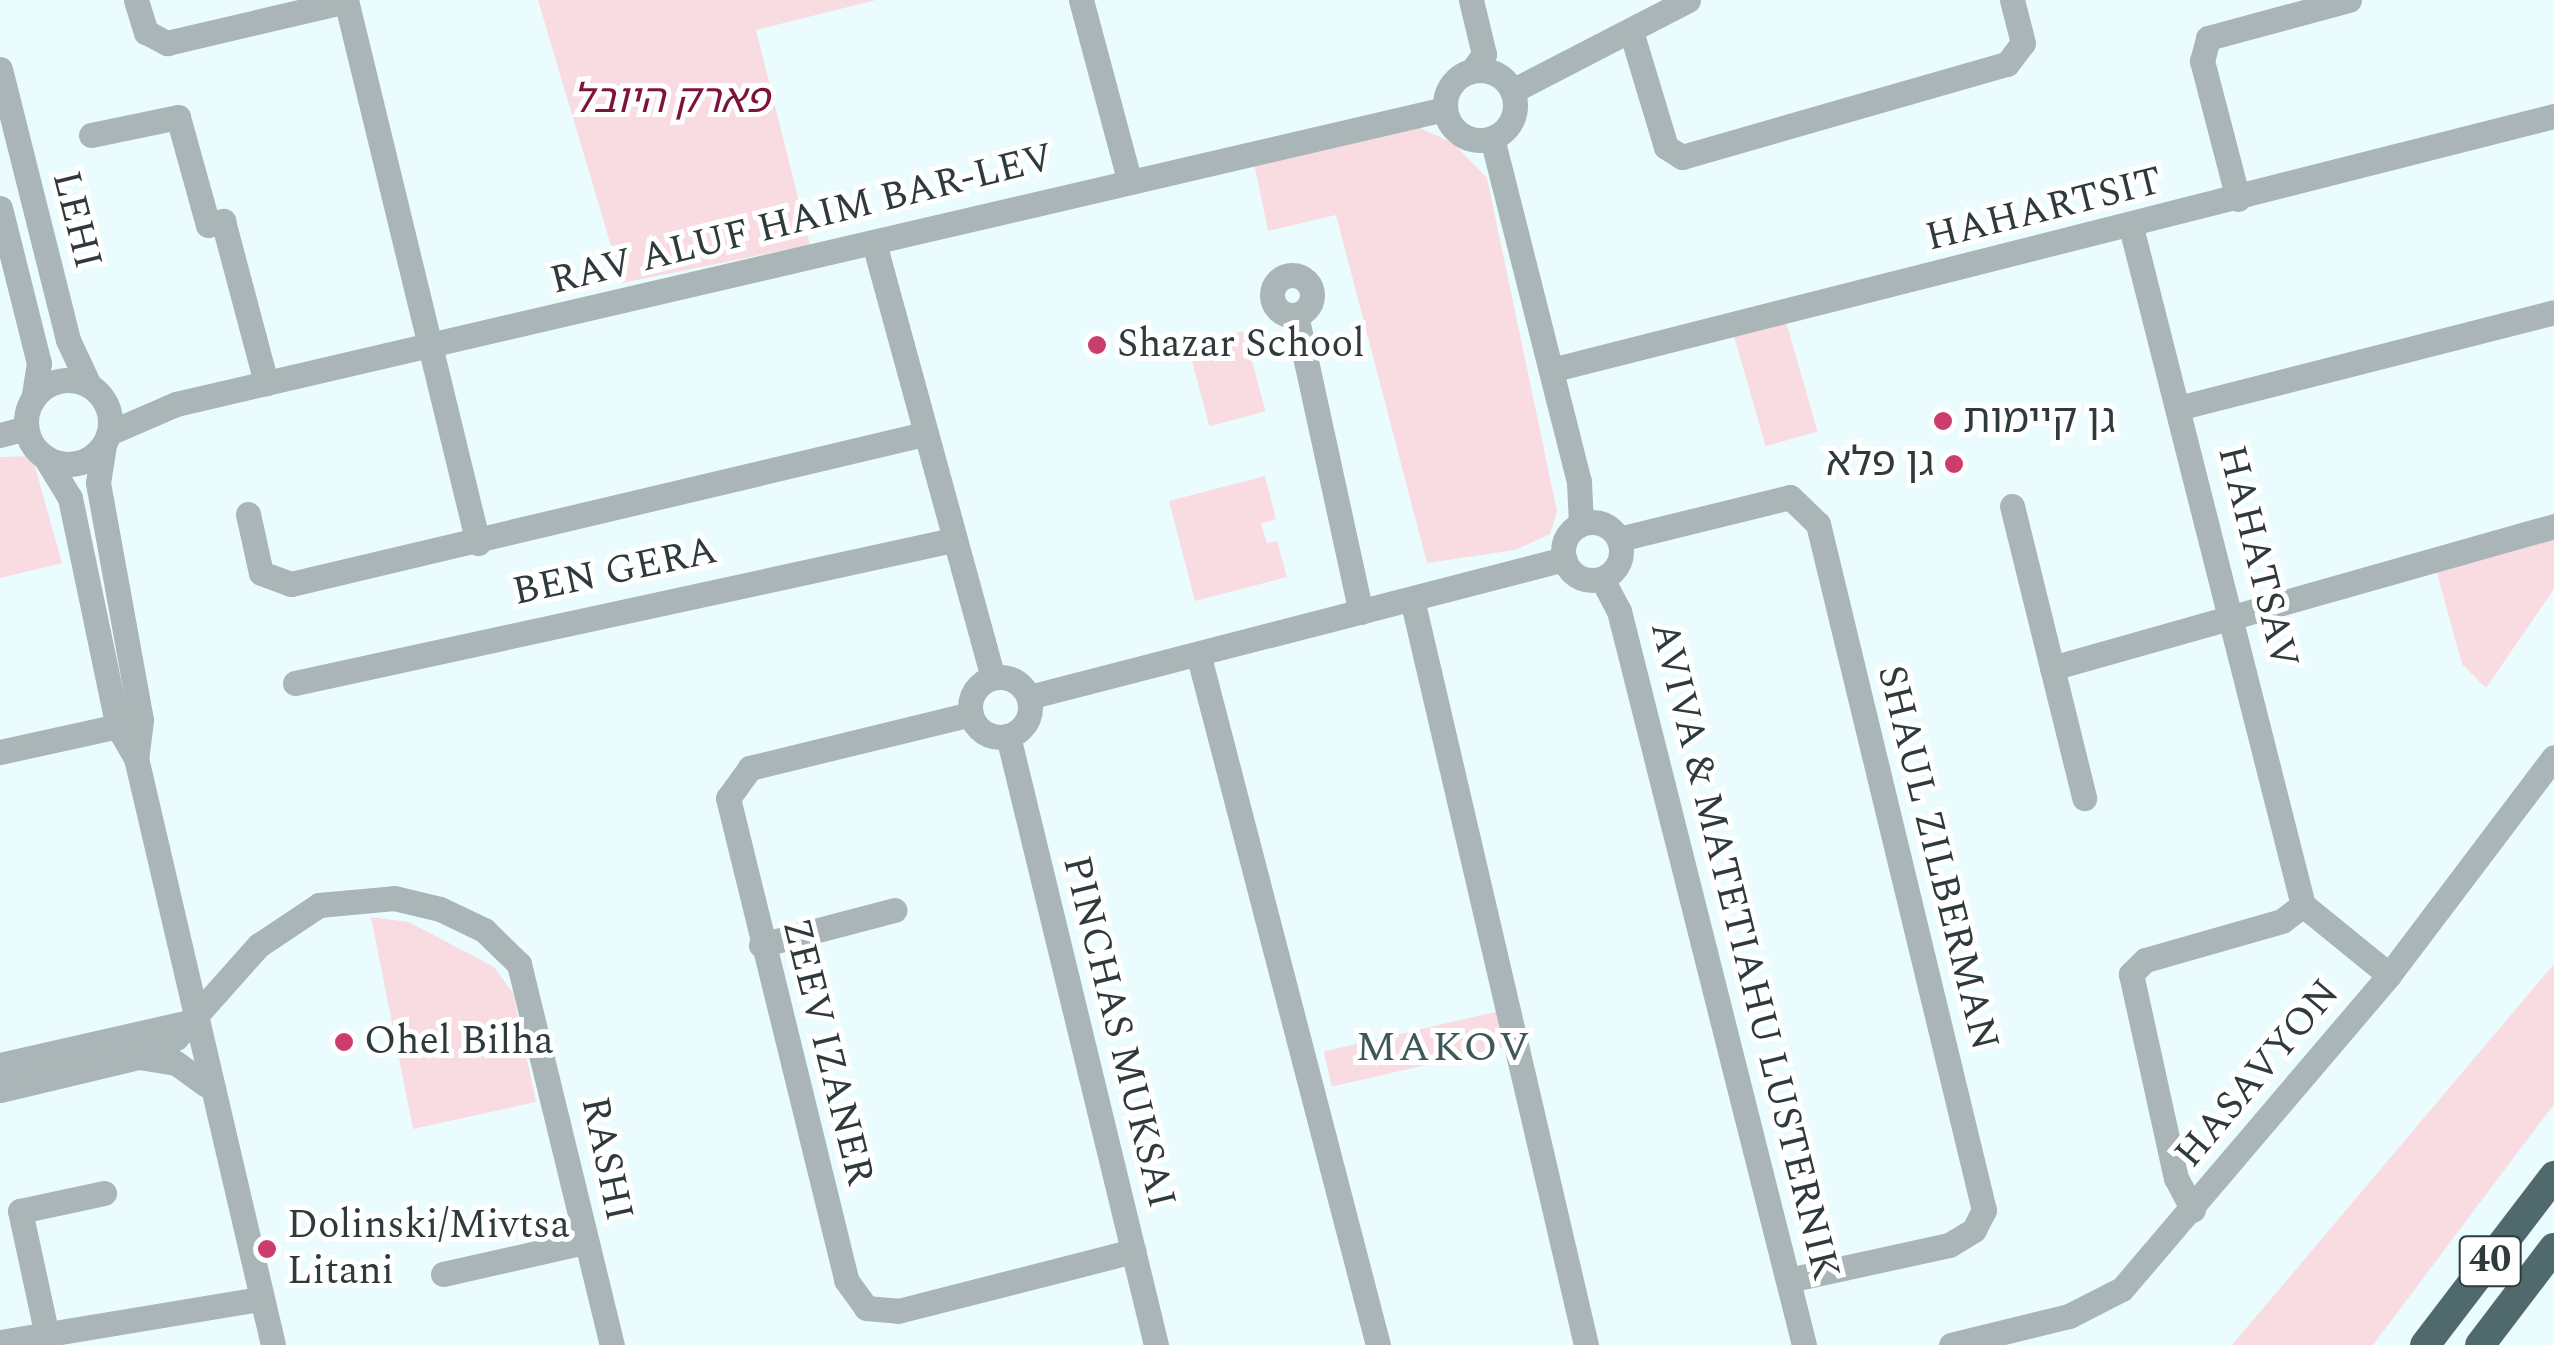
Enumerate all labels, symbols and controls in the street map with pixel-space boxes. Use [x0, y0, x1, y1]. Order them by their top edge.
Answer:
park label: פארק היובל [572, 77, 770, 125]
street label: RAV ALUF HAIM BAR-LEV [546, 134, 1058, 306]
street label: HAHARTSIT [1921, 157, 2167, 263]
street label: LEHI [41, 166, 111, 274]
place label: Shazar School [1117, 321, 1365, 369]
marker: Shazar School [1086, 334, 1108, 356]
place label: גן קיימות [1963, 397, 2115, 445]
marker: גן קיימות [1932, 410, 1954, 432]
place label: גן פלא [1826, 440, 1934, 488]
street label: HAHATSAV [2206, 441, 2308, 673]
marker: גן פלא [1943, 453, 1965, 475]
street label: BEN GERA [508, 527, 722, 617]
street label: AVIVA & MATETIAHU LUSTERNIK [1639, 617, 1849, 1285]
street label: SHAUL ZILBERMAN [1866, 660, 2008, 1056]
street label: PINCHAS MUKSAI [1051, 851, 1185, 1213]
street label: ZEEV IZANER [771, 914, 883, 1190]
street label: HASAVYON [2166, 970, 2350, 1178]
place label: Ohel Bilha [364, 1018, 554, 1066]
district label: MAKOV [1356, 1023, 1532, 1073]
marker: Ohel Bilha [333, 1031, 355, 1053]
street label: RASHI [569, 1093, 643, 1225]
place label: Dolinski/Mivtsa Litani [287, 1202, 570, 1296]
road number: 40 [2458, 1228, 2522, 1294]
marker: Dolinski/Mivtsa Litani [256, 1238, 278, 1260]

